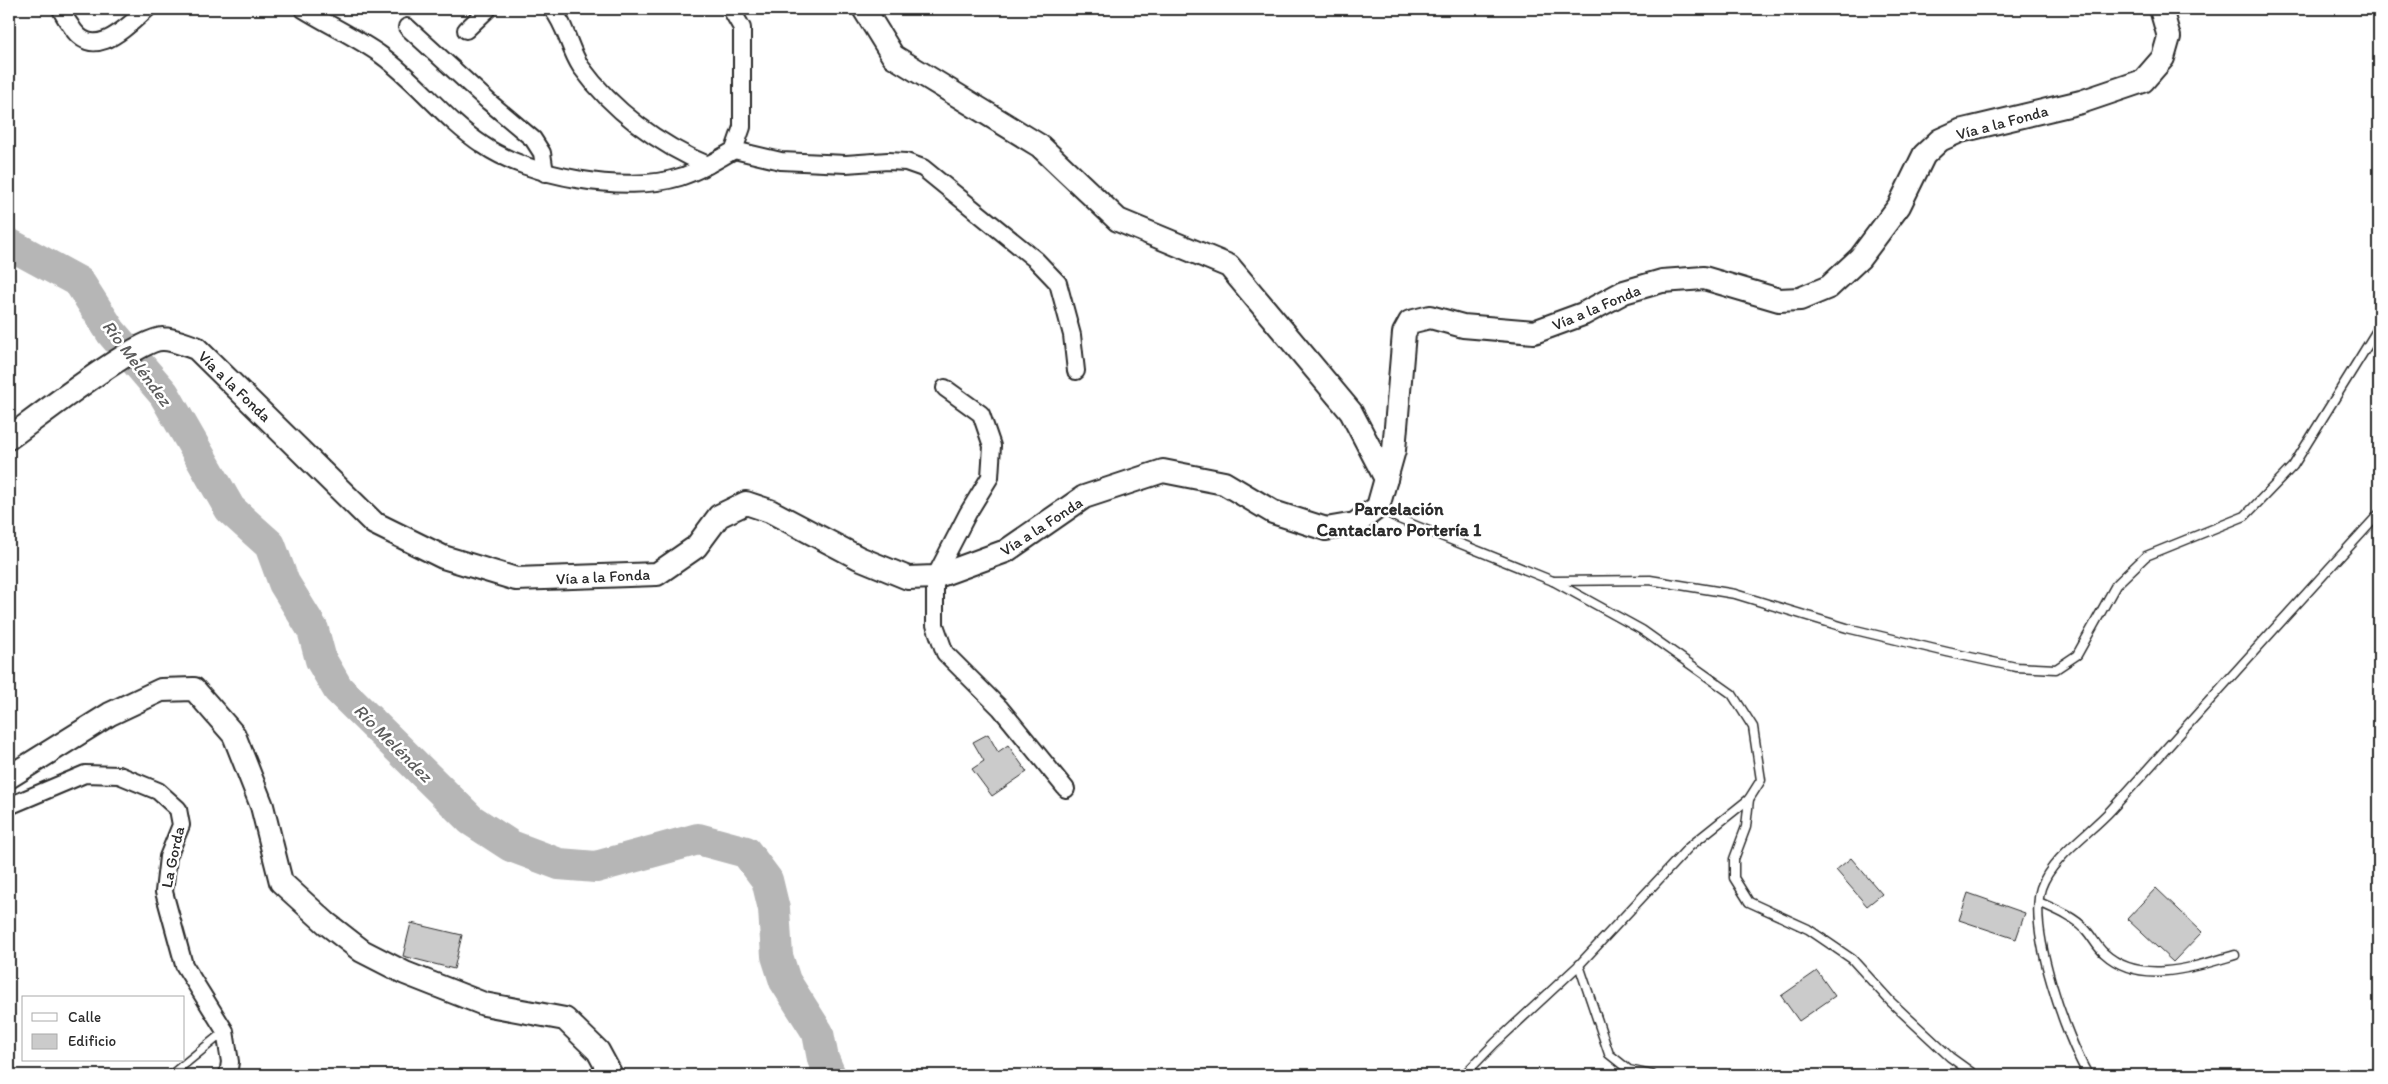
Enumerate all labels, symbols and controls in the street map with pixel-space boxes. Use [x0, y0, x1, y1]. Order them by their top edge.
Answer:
street label: Vía a la Fonda [1954, 101, 2050, 144]
street label: Vía a la Fonda [1549, 280, 1643, 335]
water label: Río Meléndez [98, 316, 177, 412]
street label: Vía a la Fonda [194, 347, 275, 426]
street label: Vía a la Fonda [997, 493, 1086, 560]
district label: Parcelación Cantaclaro Portería 1 [1317, 498, 1482, 541]
street label: Vía a la Fonda [555, 565, 651, 588]
water label: Río Meléndez [349, 699, 438, 788]
street label: La Gorda [157, 824, 188, 890]
legend [22, 996, 185, 1062]
text: Calle [68, 1008, 101, 1026]
text: Edificio [68, 1032, 116, 1050]

